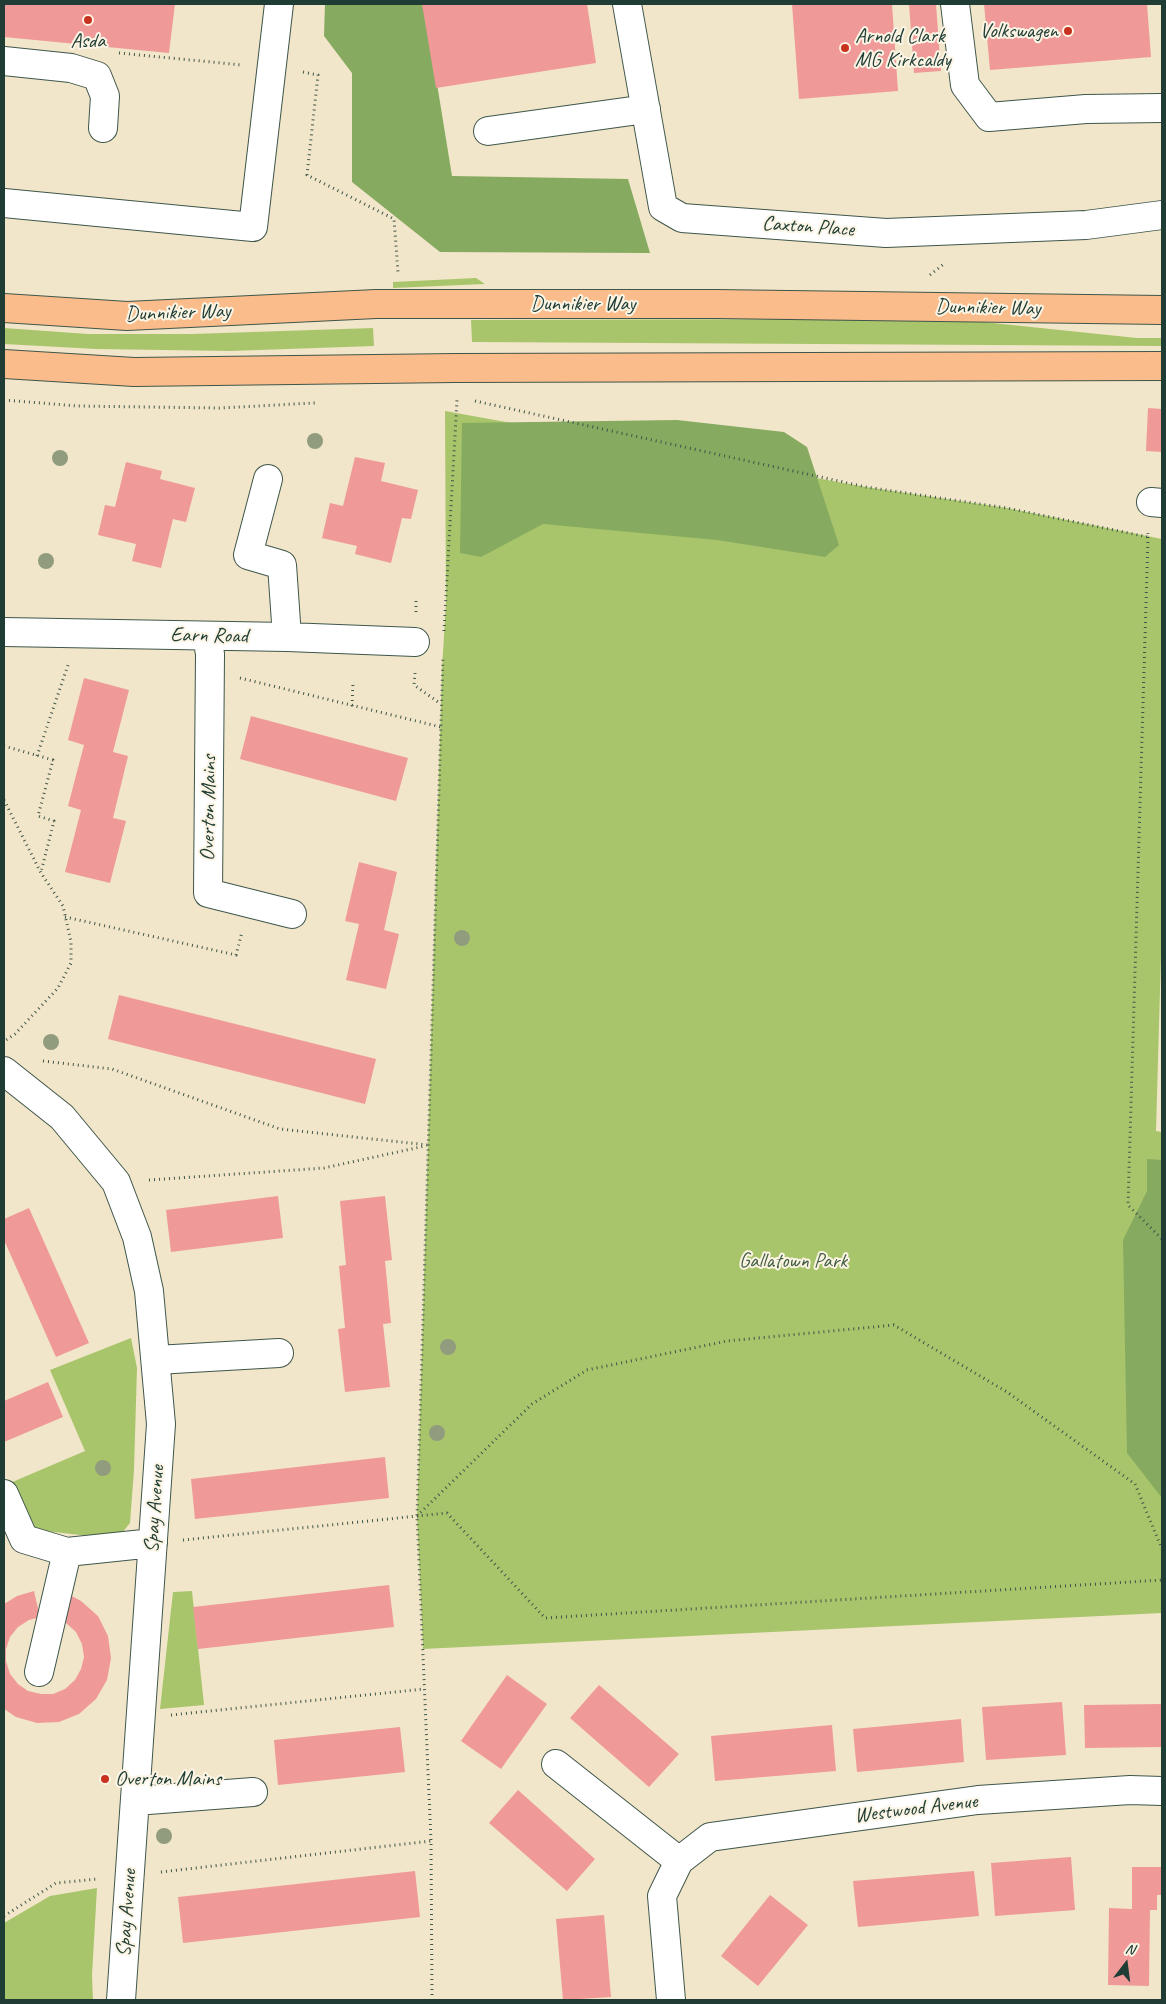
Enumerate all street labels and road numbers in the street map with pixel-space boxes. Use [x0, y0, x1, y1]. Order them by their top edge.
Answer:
street label: Caxton Place [761, 211, 855, 243]
street label: Dunnikier Way [531, 291, 635, 317]
street label: Dunnikier Way [935, 294, 1041, 322]
street label: Dunnikier Way [125, 299, 231, 327]
street label: Earn Road [170, 623, 248, 649]
street label: Overton Mains [195, 755, 223, 861]
street label: Spay Avenue [139, 1464, 171, 1554]
street label: Westwood Avenue [853, 1789, 979, 1829]
street label: Spay Avenue [111, 1868, 143, 1958]

